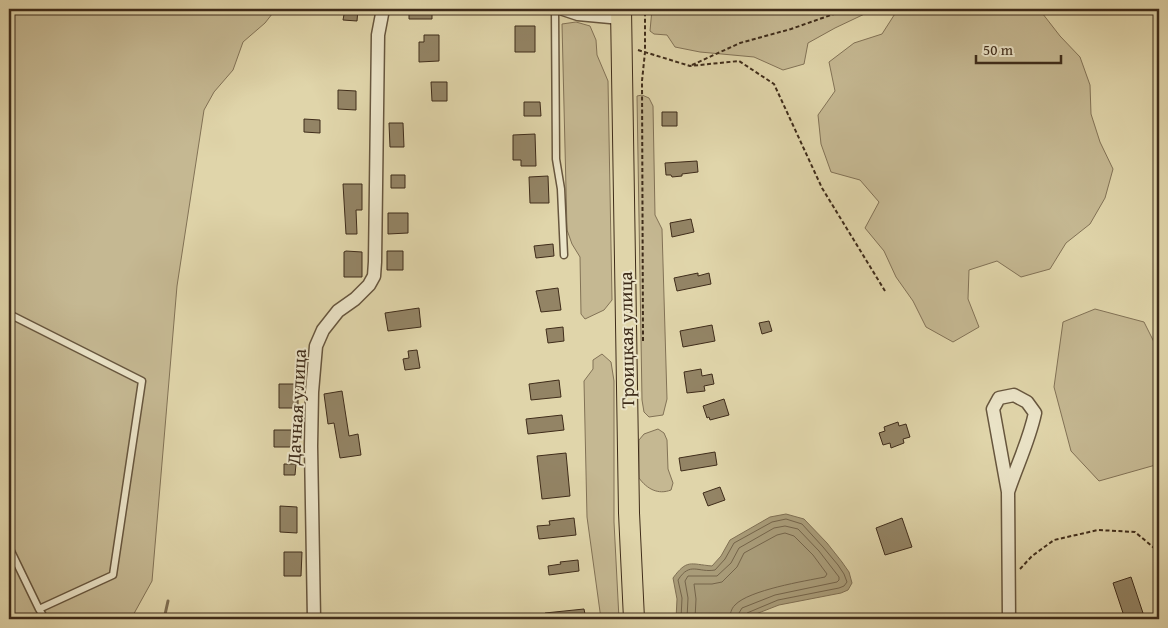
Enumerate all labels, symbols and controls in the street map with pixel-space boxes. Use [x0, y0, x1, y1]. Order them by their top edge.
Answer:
scale bar [976, 32, 1060, 64]
text: 50 m [983, 39, 1014, 60]
street label: Троицкая улица [611, 271, 641, 409]
street label: Дачная улица [279, 348, 313, 467]

